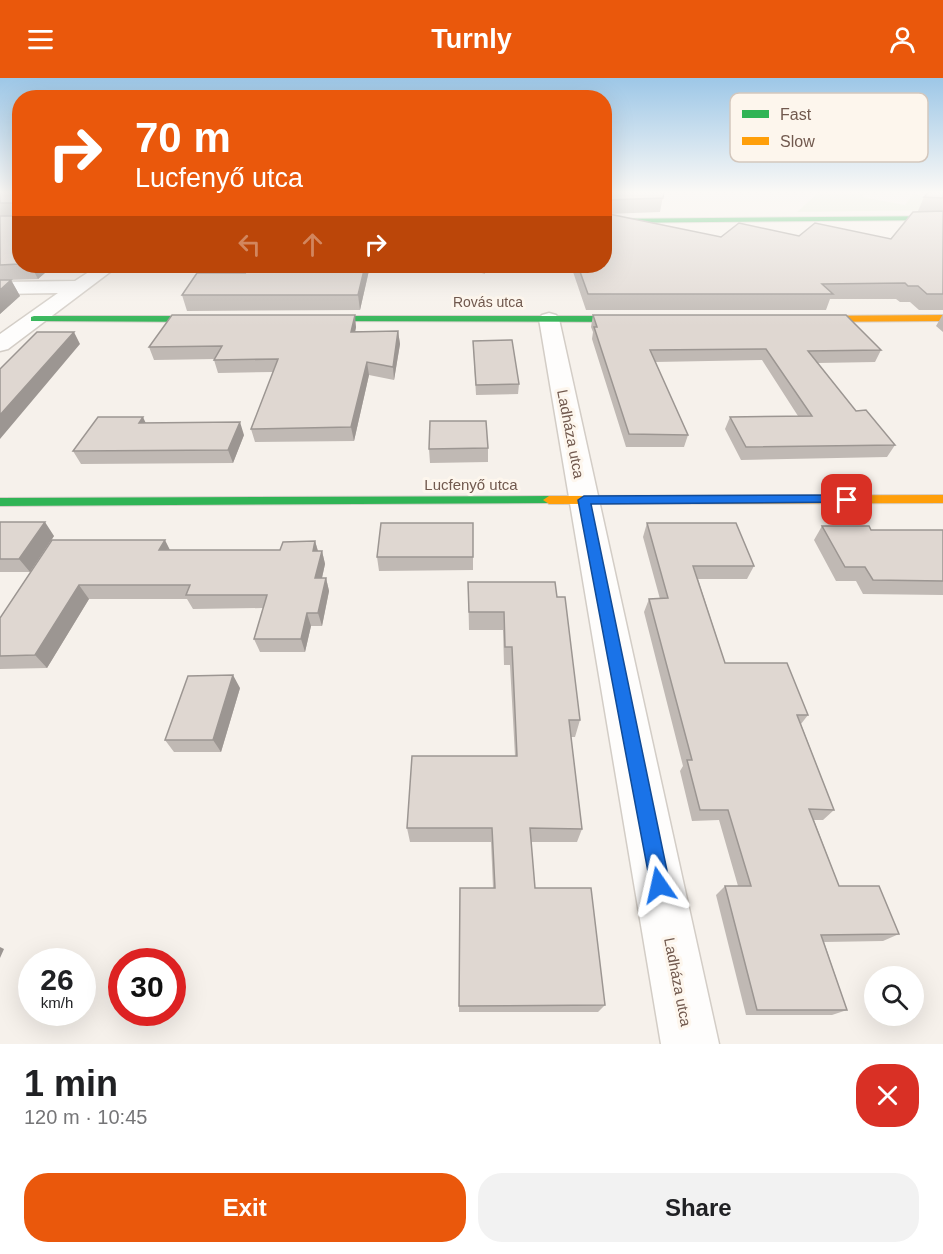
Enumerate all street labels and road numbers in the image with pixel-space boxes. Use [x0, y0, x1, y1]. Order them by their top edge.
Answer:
street label: Rovás utca [453, 294, 523, 310]
street label: Ladháza utca [554, 388, 588, 480]
street label: Lucfenyő utca [424, 476, 518, 493]
street label: Ladháza utca [661, 936, 695, 1028]

